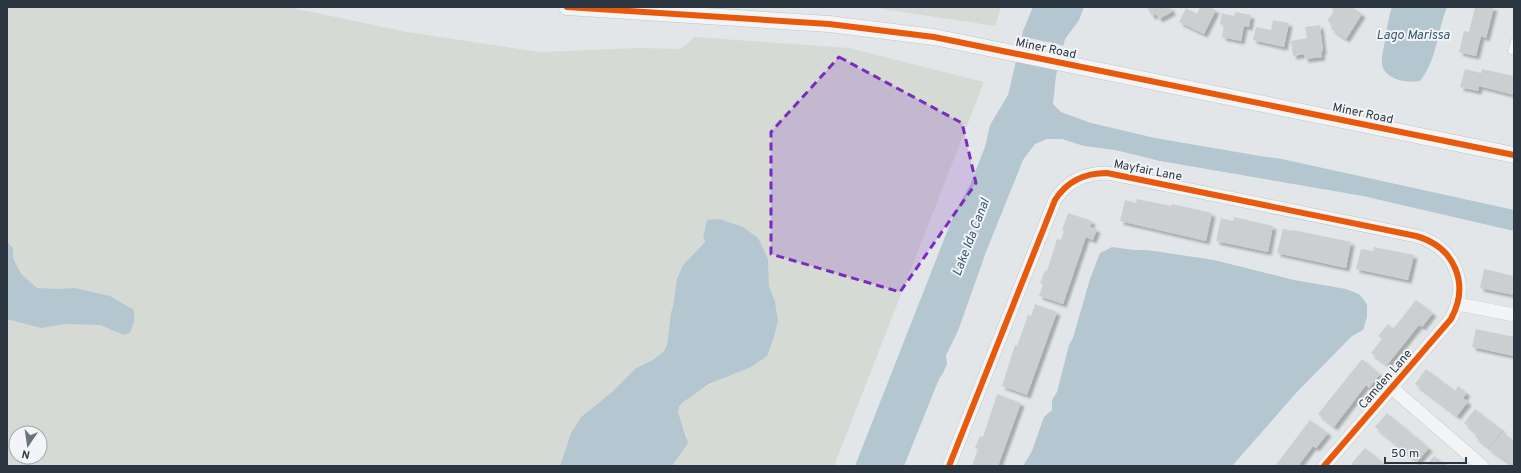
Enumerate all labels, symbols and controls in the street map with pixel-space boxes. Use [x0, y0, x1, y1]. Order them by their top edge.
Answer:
water label: Lago Marissa [1376, 28, 1450, 44]
street label: Miner Road [1014, 35, 1078, 63]
street label: Miner Road [1331, 100, 1395, 128]
street label: Mayfair Lane [1112, 157, 1183, 185]
water label: Lake Ida Canal [950, 196, 994, 279]
street label: Camden Lane [1355, 346, 1416, 413]
north arrow [8, 425, 48, 465]
scale bar [1385, 439, 1466, 465]
text: N [21, 446, 31, 461]
text: 50 m [1391, 446, 1419, 462]

